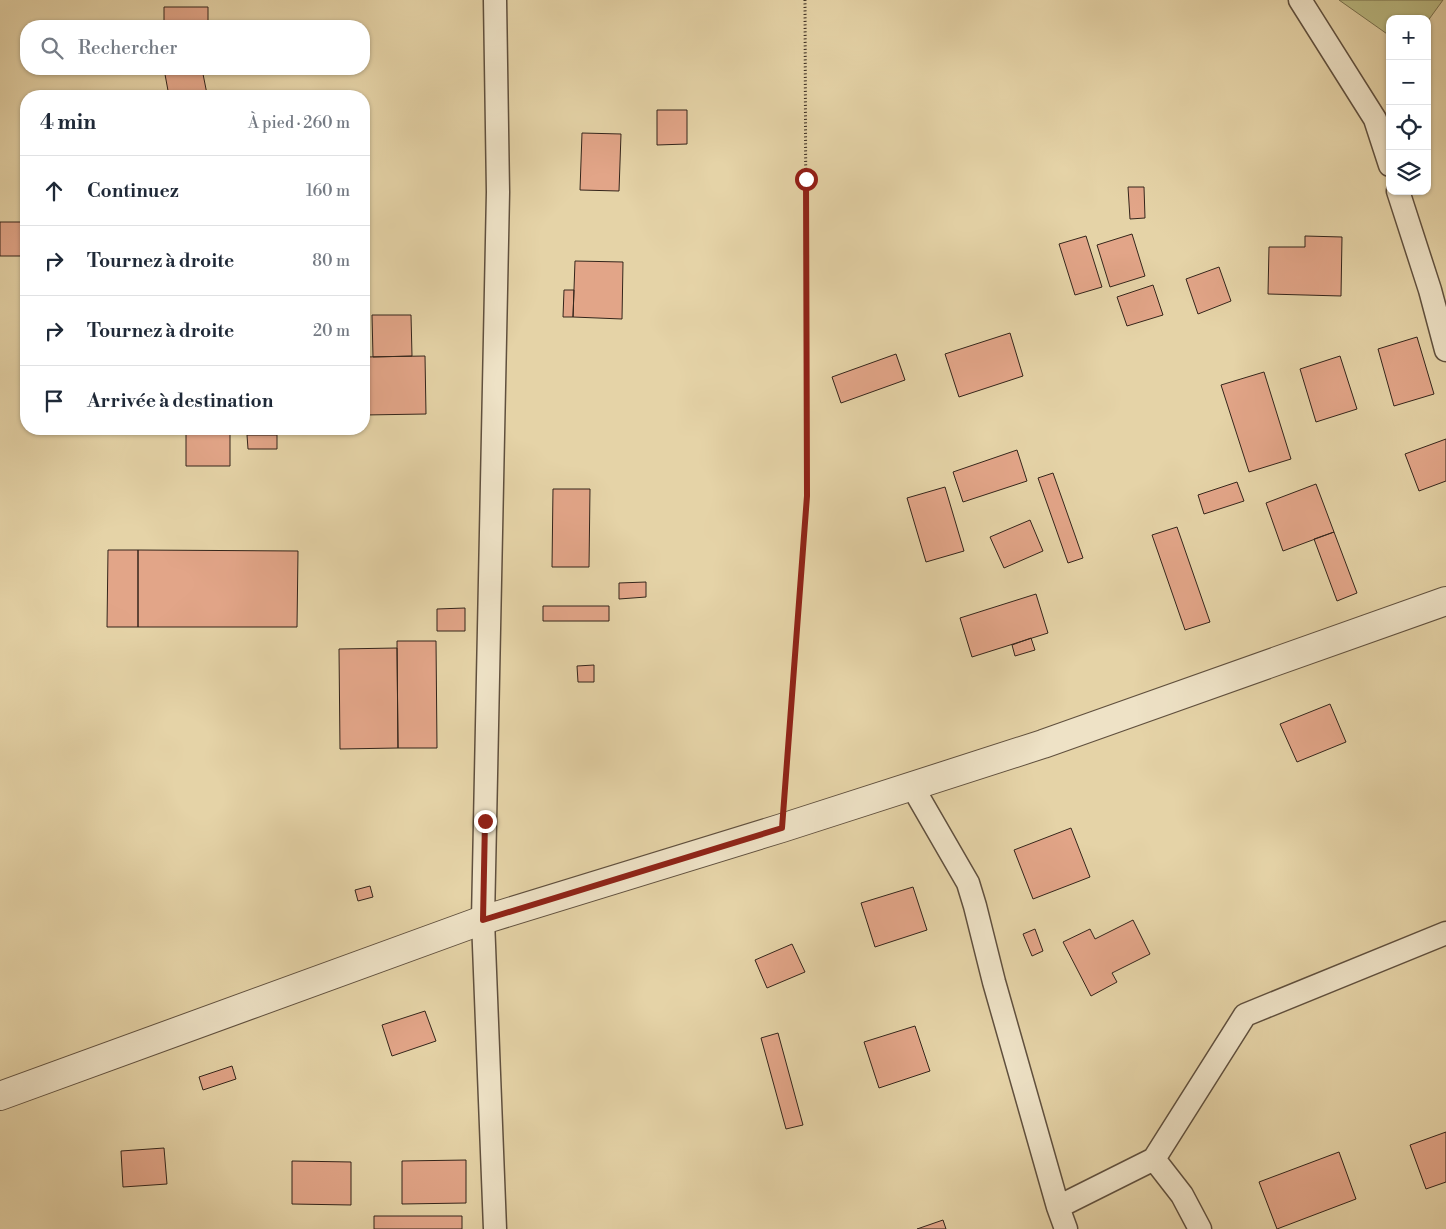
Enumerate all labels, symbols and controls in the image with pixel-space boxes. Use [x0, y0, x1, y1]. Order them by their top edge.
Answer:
map controls [1386, 15, 1431, 195]
button: + [1386, 15, 1431, 60]
search box [20, 20, 370, 75]
icon: search [38, 34, 66, 62]
text: Rechercher [78, 36, 177, 60]
button: − [1386, 60, 1431, 105]
button: locate [1386, 105, 1431, 150]
text: 4 min [40, 110, 96, 136]
text: À pied · 260 m [248, 113, 350, 133]
button: layers [1386, 150, 1431, 195]
route start [795, 168, 818, 191]
icon: ahead [40, 177, 68, 205]
text: Continuez [87, 179, 179, 203]
text: 160 m [306, 181, 350, 201]
icon: right [40, 247, 68, 275]
text: Tournez à droite [87, 249, 234, 273]
text: 80 m [312, 251, 350, 271]
icon: right [40, 317, 68, 345]
text: Tournez à droite [87, 319, 234, 343]
text: 20 m [313, 321, 350, 341]
icon: arrive [40, 387, 68, 415]
text: Arrivée à destination [87, 389, 273, 413]
route end [474, 810, 497, 833]

